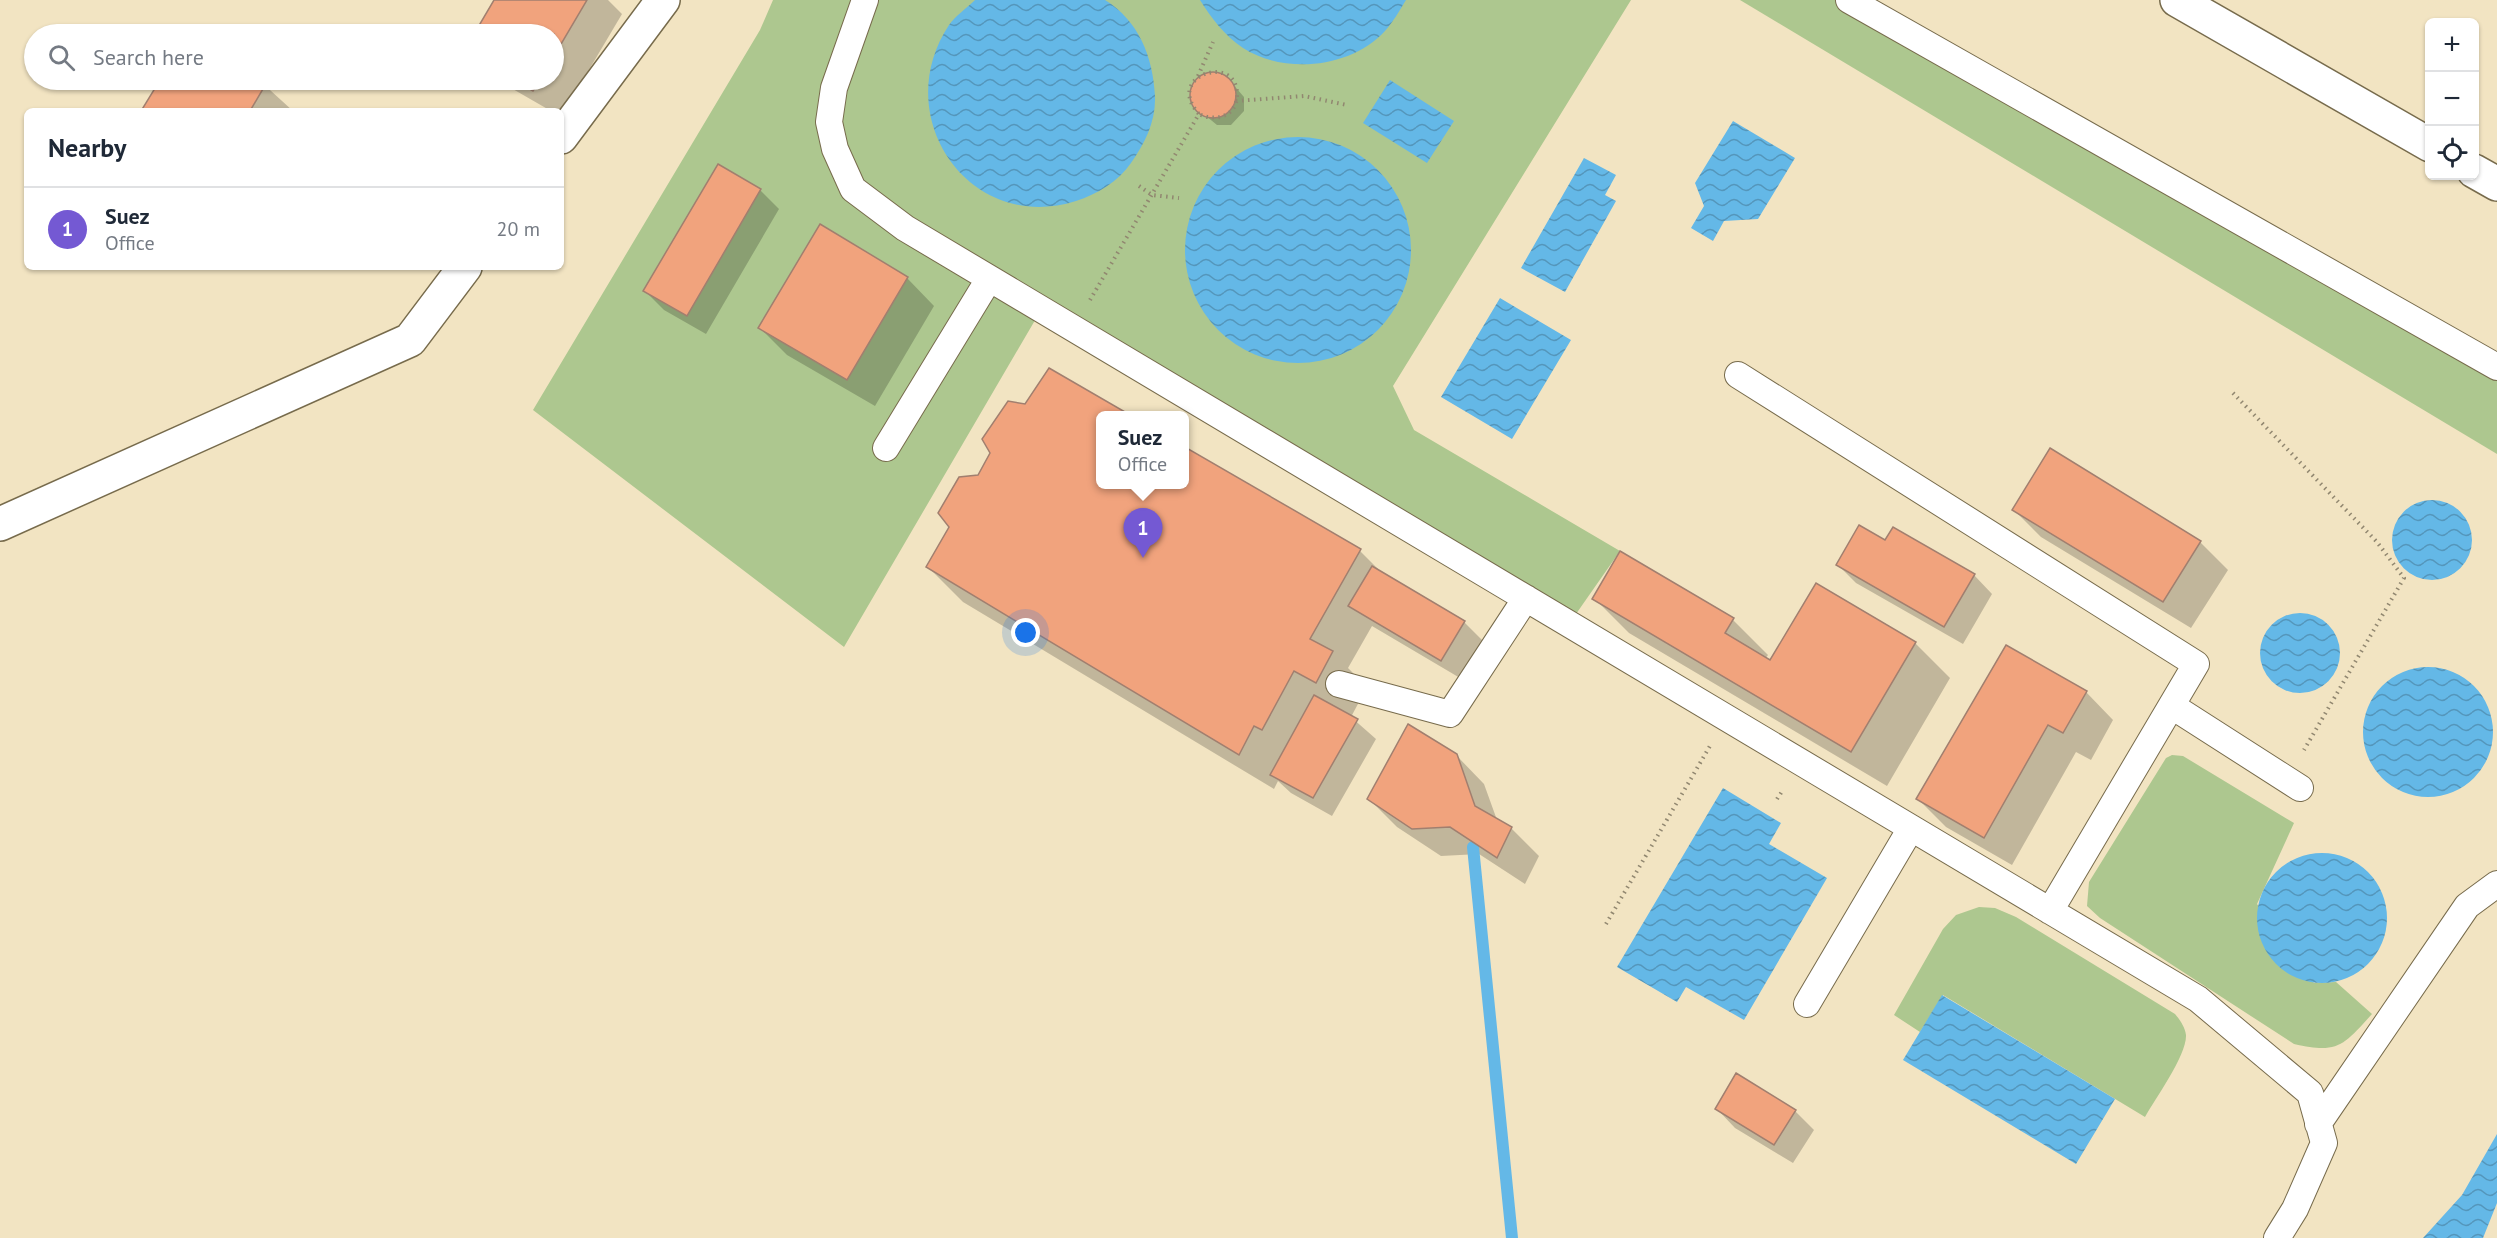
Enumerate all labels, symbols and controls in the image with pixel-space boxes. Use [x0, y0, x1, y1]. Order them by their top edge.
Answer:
map controls [2425, 18, 2479, 180]
button: + [2425, 18, 2479, 72]
search box [24, 24, 564, 90]
icon: search [45, 41, 78, 74]
text: Search here [93, 43, 204, 71]
button: − [2425, 72, 2479, 126]
button: locate [2425, 126, 2479, 180]
text: Nearby [48, 131, 126, 164]
text: Suez [105, 202, 150, 230]
text: 1 [62, 216, 73, 242]
text: 20 m [497, 216, 540, 242]
text: Office [105, 230, 155, 256]
popup [1096, 411, 1189, 489]
text: Suez [1118, 423, 1162, 451]
text: Office [1118, 451, 1167, 477]
pin: 1 [1124, 508, 1162, 558]
your location [1011, 618, 1040, 647]

